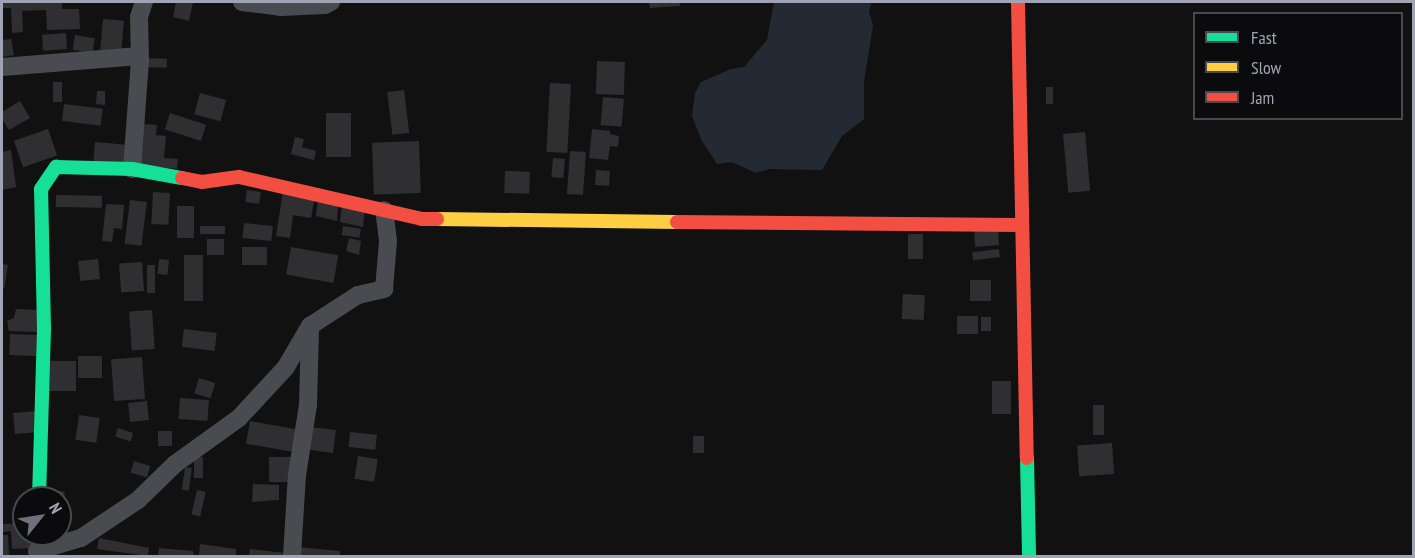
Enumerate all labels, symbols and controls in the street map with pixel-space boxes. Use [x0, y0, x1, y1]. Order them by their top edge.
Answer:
legend [1193, 12, 1403, 120]
text: Fast [1251, 26, 1277, 49]
text: Slow [1251, 56, 1281, 79]
text: Jam [1251, 86, 1274, 109]
north arrow [12, 486, 72, 546]
text: N [45, 499, 67, 517]

